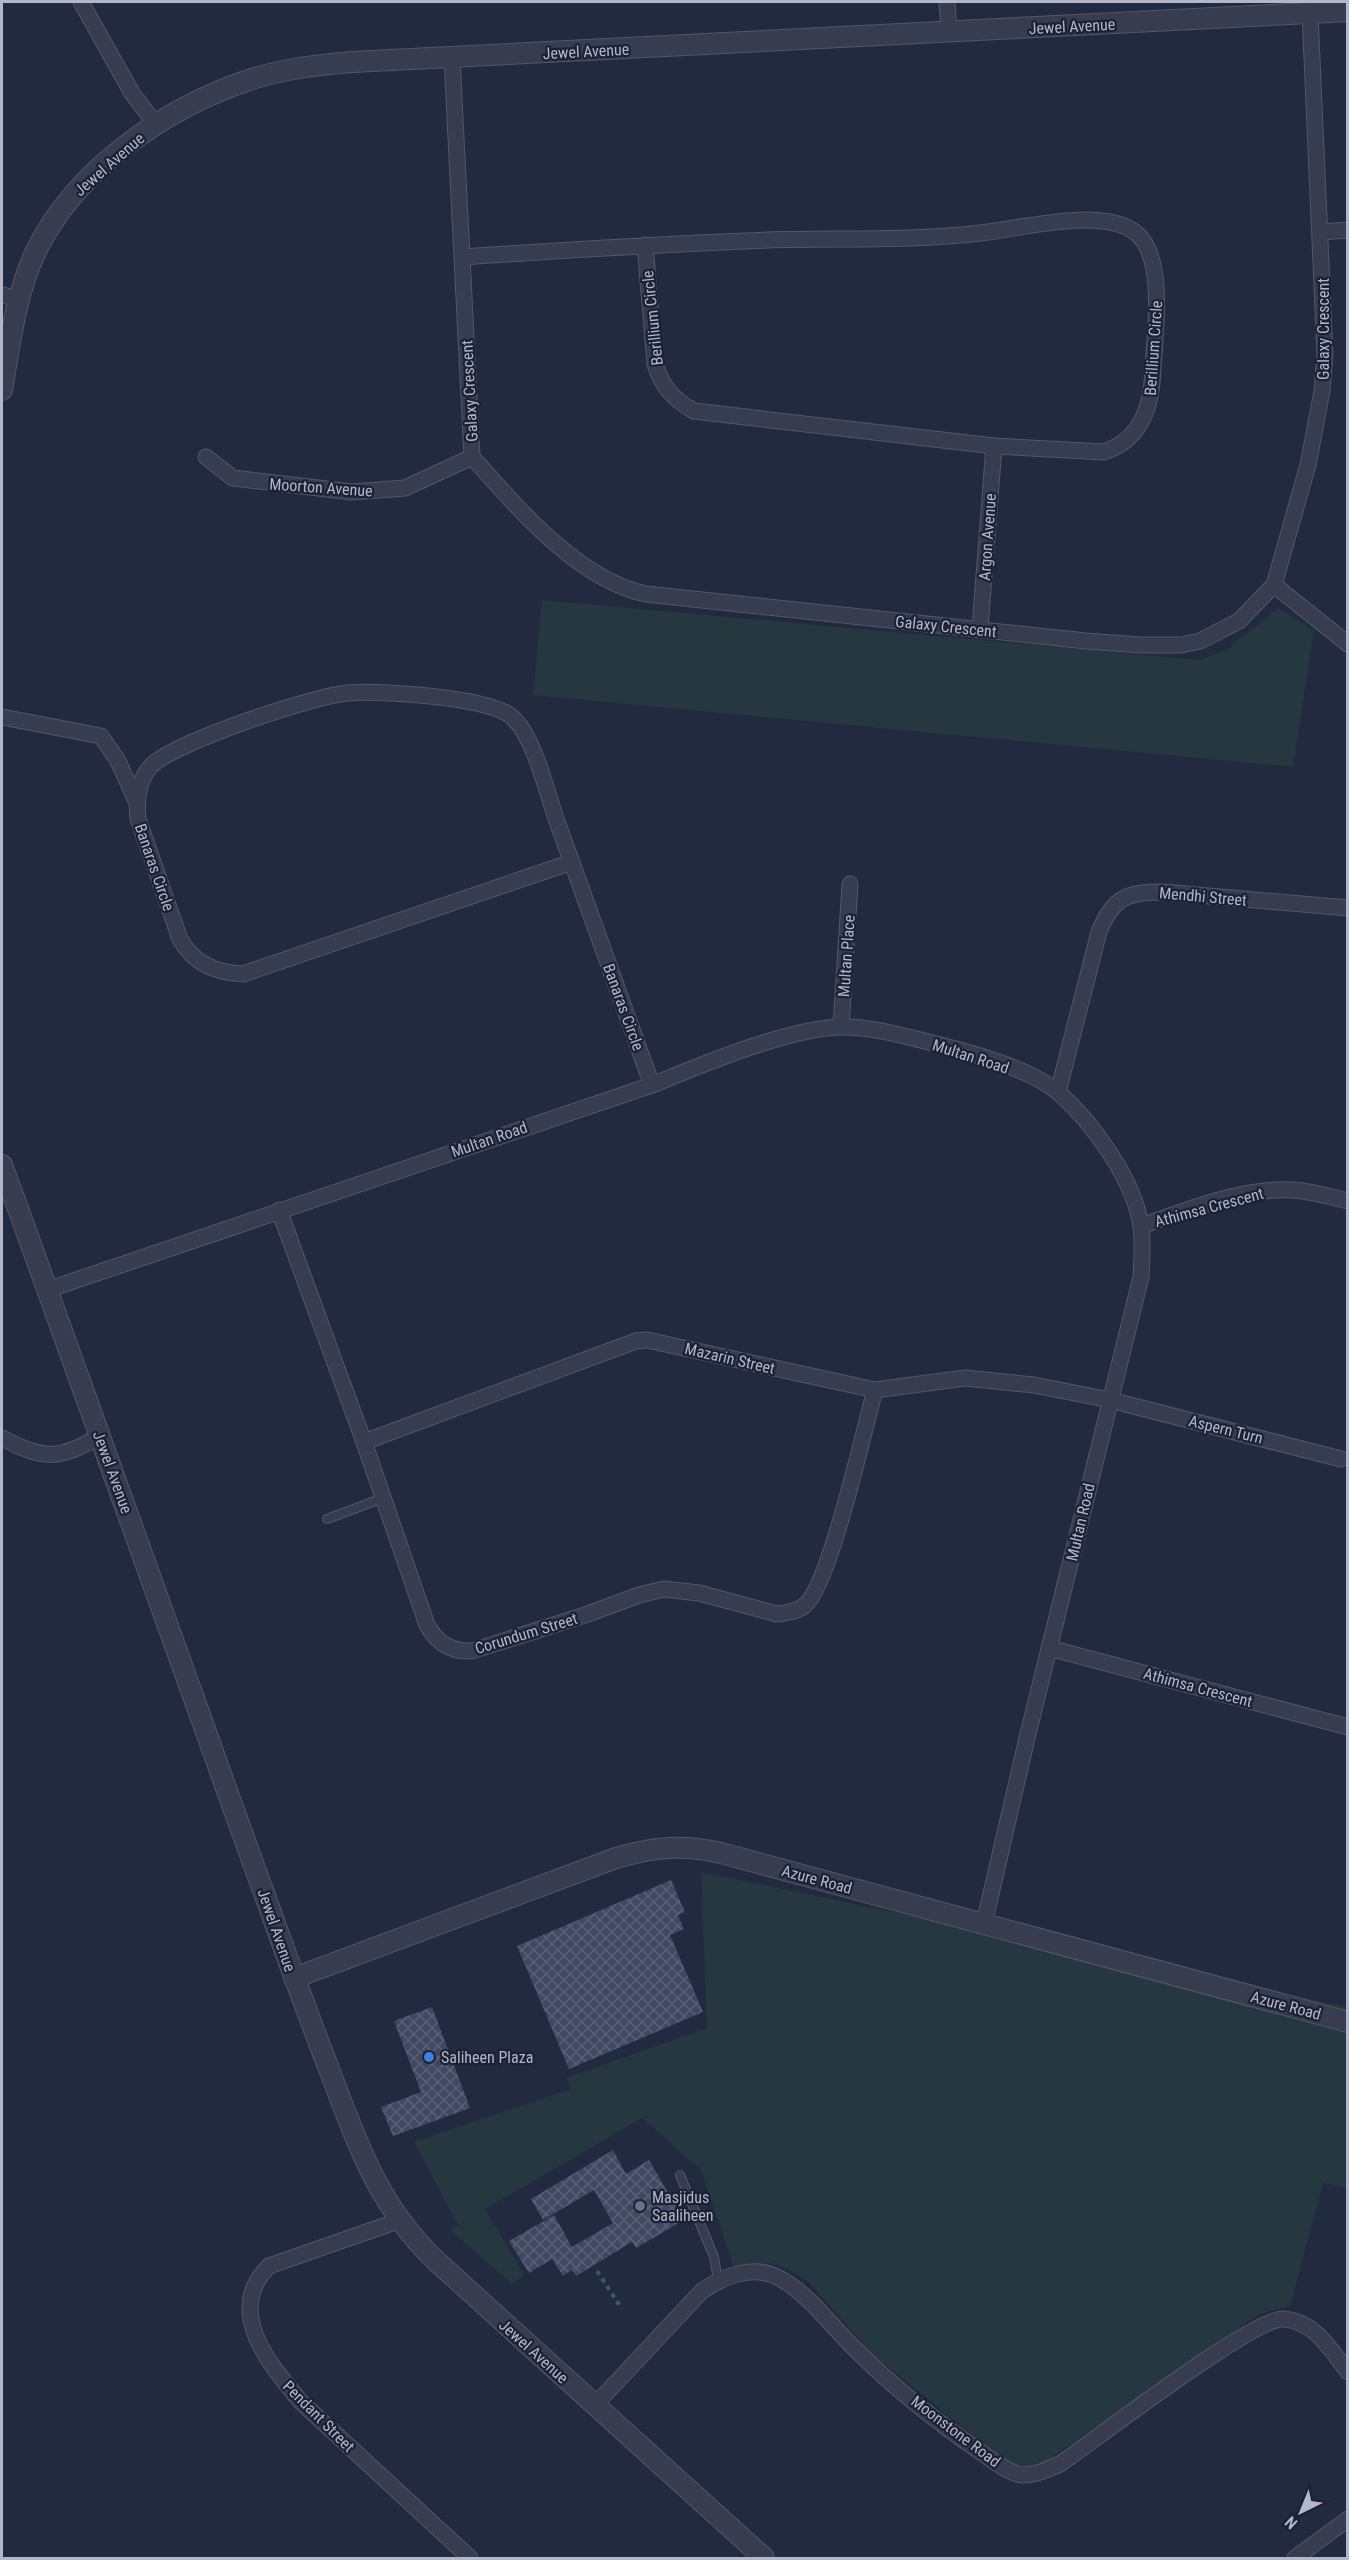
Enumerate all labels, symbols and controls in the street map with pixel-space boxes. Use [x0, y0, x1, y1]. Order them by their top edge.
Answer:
street label: Jewel Avenue [1028, 15, 1116, 38]
street label: Jewel Avenue [542, 40, 630, 63]
street label: Jewel Avenue [70, 129, 148, 200]
street label: Berillium Circle [638, 270, 667, 366]
street label: Galaxy Crescent [1314, 278, 1333, 380]
street label: Berillium Circle [1141, 300, 1166, 396]
street label: Galaxy Crescent [457, 339, 482, 442]
street label: Moorton Avenue [269, 474, 373, 501]
street label: Argon Avenue [975, 493, 1000, 581]
street label: Galaxy Crescent [894, 612, 998, 641]
street label: Banaras Circle [131, 821, 178, 913]
street label: Mendhi Street [1158, 883, 1248, 910]
street label: Multan Place [834, 914, 859, 998]
street label: Banaras Circle [599, 961, 648, 1053]
street label: Multan Road [930, 1035, 1012, 1078]
street label: Multan Road [449, 1118, 530, 1161]
street label: Athimsa Crescent [1153, 1184, 1266, 1231]
street label: Mazarin Street [683, 1339, 777, 1378]
street label: Aspern Turn [1187, 1411, 1265, 1448]
street label: Jewel Avenue [89, 1428, 136, 1516]
street label: Multan Road [1062, 1481, 1099, 1563]
street label: Corundum Street [473, 1609, 580, 1658]
street label: Athimsa Crescent [1141, 1664, 1255, 1711]
street label: Azure Road [780, 1861, 854, 1898]
street label: Jewel Avenue [253, 1886, 300, 1974]
street label: Azure Road [1249, 1987, 1323, 2024]
place label: Saliheen Plaza [441, 2048, 533, 2067]
marker: Saliheen Plaza [422, 2050, 436, 2064]
place label: Masjidus Saaliheen [652, 2188, 713, 2225]
marker: Masjidus Saaliheen [633, 2199, 647, 2213]
street label: Jewel Avenue [495, 2315, 572, 2387]
street label: Pendant Street [279, 2377, 359, 2456]
street label: Moonstone Road [907, 2392, 1004, 2471]
north arrow [1271, 2482, 1331, 2542]
text: N [1281, 2512, 1301, 2533]

